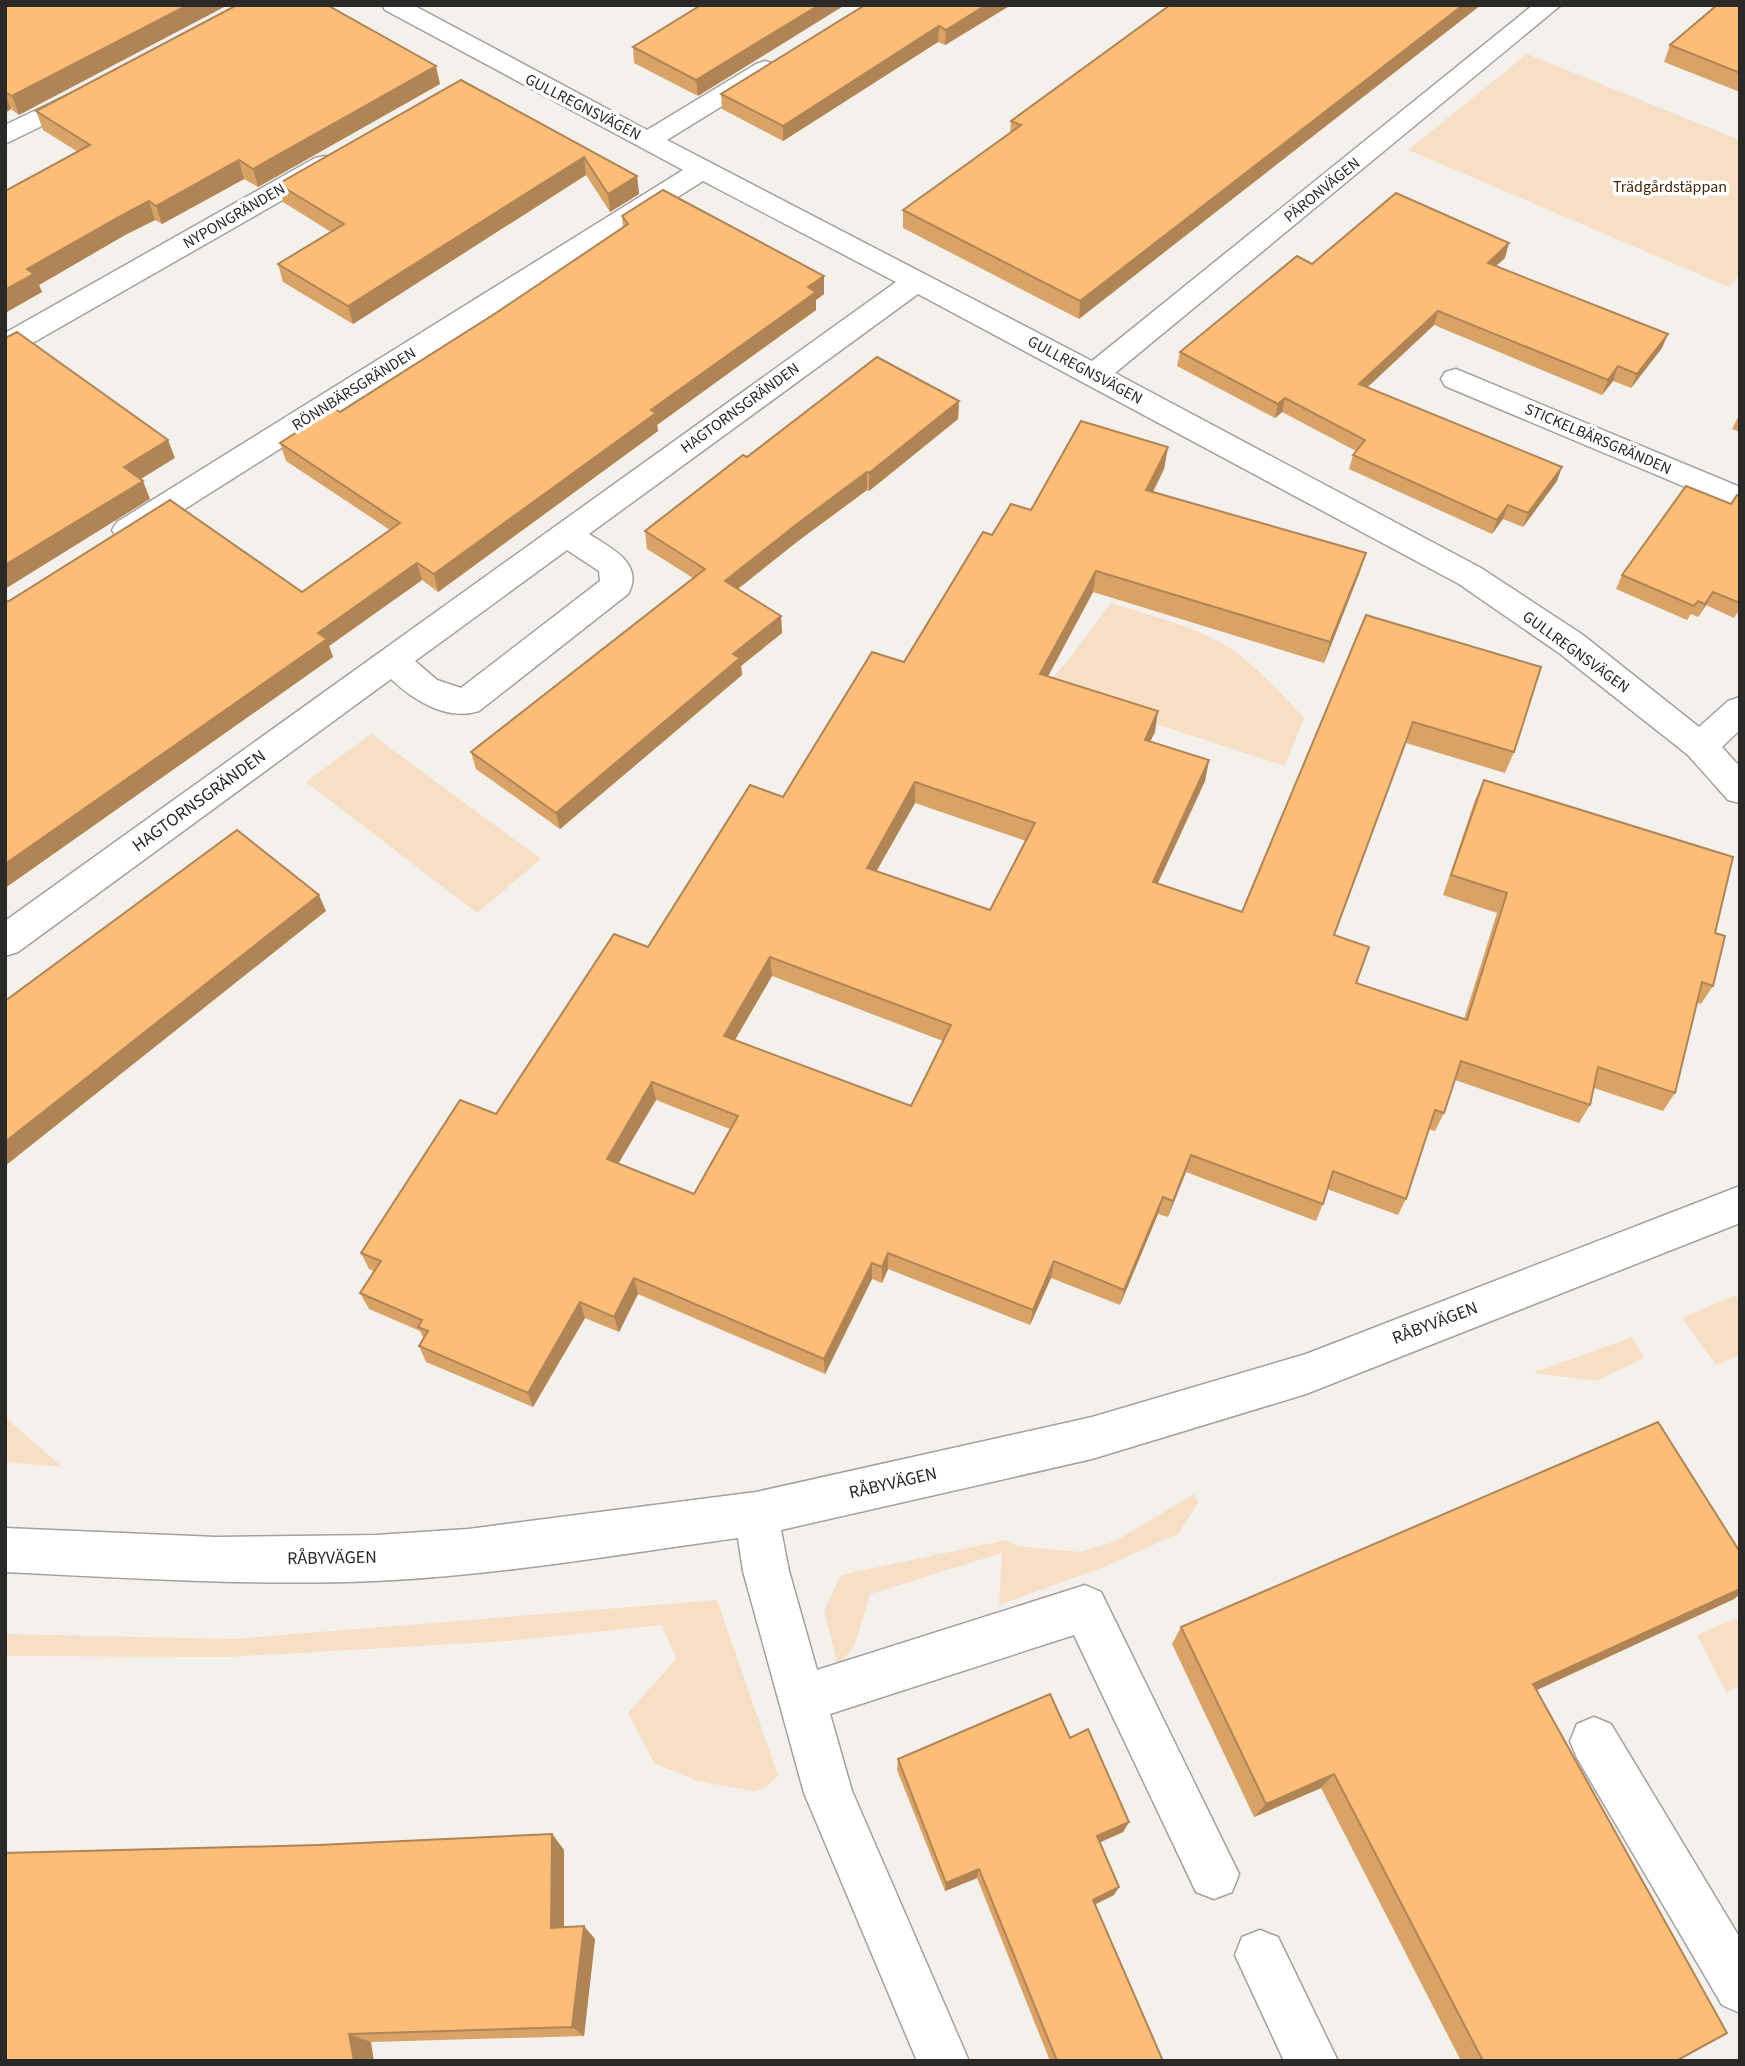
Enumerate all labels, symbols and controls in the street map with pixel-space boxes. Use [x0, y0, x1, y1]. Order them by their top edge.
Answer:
street label: GULLREGNSVÄGEN [521, 68, 645, 146]
street label: PÄRONVÄGEN [1279, 152, 1365, 228]
park label: Trädgårdstäppan [1613, 176, 1727, 198]
street label: NYPONGRÄNDEN [179, 178, 289, 254]
street label: GULLREGNSVÄGEN [1024, 330, 1146, 410]
street label: RÖNNBÄRSGRÄNDEN [288, 342, 420, 436]
street label: HAGTORNSGRÄNDEN [676, 357, 804, 459]
street label: STICKELBÄRSGRÄNDEN [1521, 398, 1675, 480]
street label: GULLREGNSVÄGEN [1518, 606, 1634, 698]
street label: HAGTORNSGRÄNDEN [127, 744, 271, 858]
street label: RÅBYVÄGEN [1389, 1295, 1481, 1351]
street label: RÅBYVÄGEN [846, 1461, 940, 1505]
street label: RÅBYVÄGEN [287, 1545, 377, 1571]

